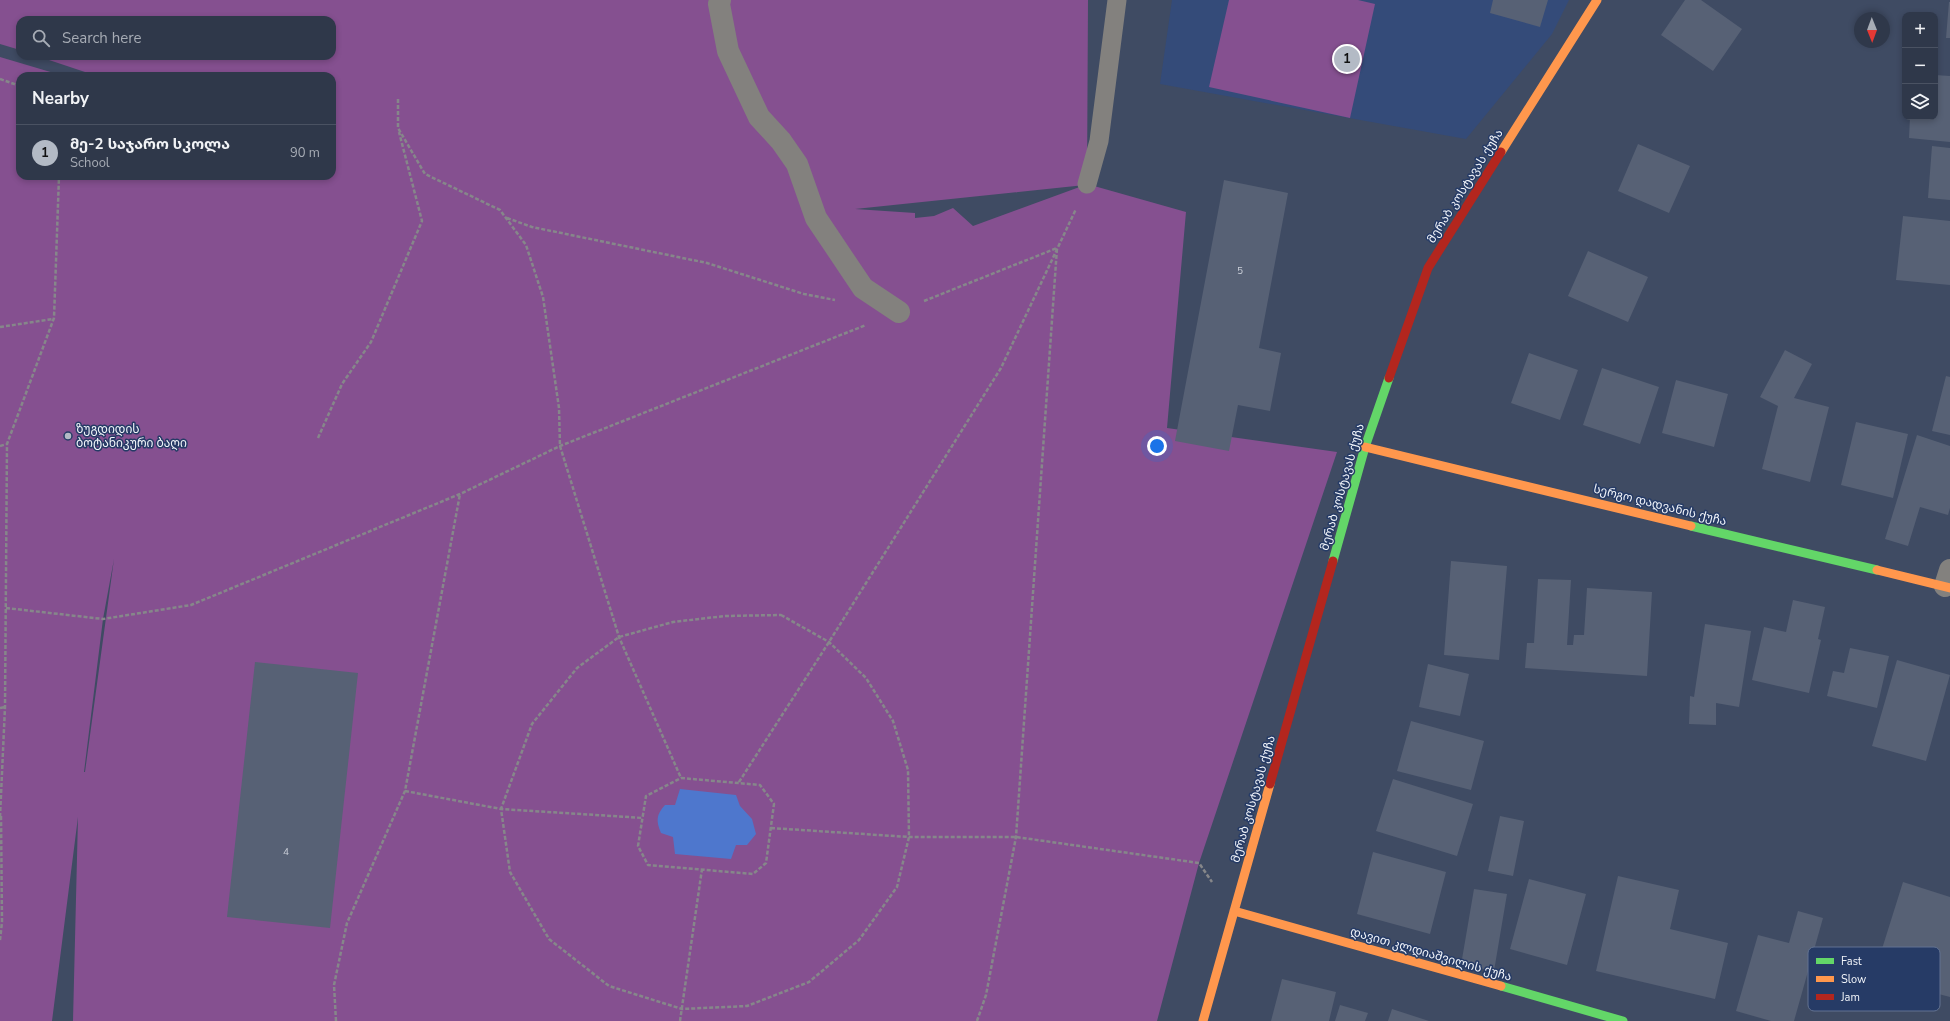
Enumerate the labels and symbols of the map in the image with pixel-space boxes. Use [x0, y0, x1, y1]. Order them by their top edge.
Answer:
north arrow [1854, 12, 1890, 48]
pin: 1 [1334, 44, 1360, 74]
street label: მერაბ კოსტავას ქუჩა [1423, 126, 1507, 246]
house number: 5 [1237, 264, 1243, 278]
place label: ზუგდიდის ბოტანიკური ბაღი [76, 421, 187, 451]
street label: მერაბ კოსტავას ქუჩა [1316, 422, 1368, 552]
marker: ზუგდიდის ბოტანიკური ბაღი [63, 431, 73, 441]
your location [1147, 436, 1167, 456]
street label: სერგო დადვანის ქუჩა [1592, 481, 1728, 529]
street label: მერაბ კოსტავას ქუჩა [1227, 734, 1279, 864]
house number: 4 [283, 845, 289, 859]
street label: დავით კლდიაშვილის ქუჩა [1348, 923, 1514, 985]
legend [1808, 947, 1940, 1011]
text: Fast [1841, 954, 1862, 969]
text: Slow [1841, 972, 1866, 987]
text: Jam [1840, 990, 1860, 1005]

